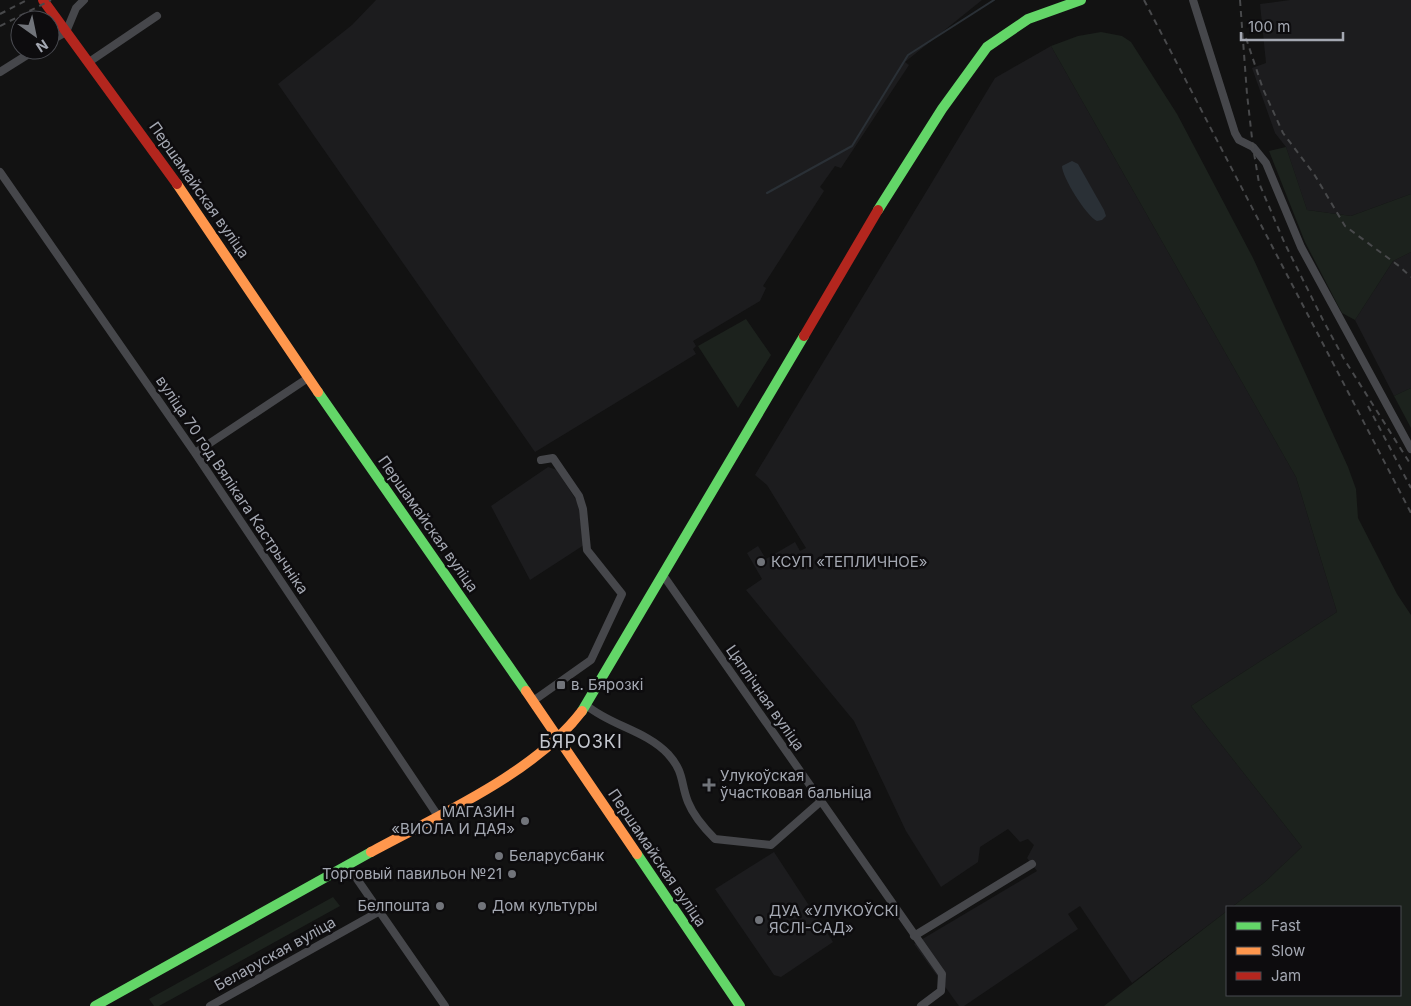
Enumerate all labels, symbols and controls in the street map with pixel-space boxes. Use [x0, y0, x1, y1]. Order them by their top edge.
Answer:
north arrow [10, 10, 60, 60]
scale bar [1241, 10, 1344, 42]
text: 100 m [1248, 17, 1290, 36]
text: N [33, 36, 51, 56]
street label: Першамайская вуліца [145, 118, 254, 262]
street label: вуліца 70 год Вялікага Кастрычніка [152, 372, 313, 598]
street label: Першамайская вуліца [374, 452, 483, 596]
place label: КСУП «ТЕПЛИЧНОЕ» [771, 552, 928, 571]
marker: КСУП «ТЕПЛИЧНОЕ» [755, 556, 767, 568]
street label: Цяплічная вуліца [722, 641, 809, 754]
place label: в. Бярозкі [571, 675, 643, 694]
marker: в. Бярозкі [555, 679, 567, 691]
district label: БЯРОЗКІ [539, 731, 623, 752]
place label: Улукоўская ўчастковая бальніца [720, 766, 872, 802]
marker: Улукоўская ўчастковая бальніца [702, 778, 716, 792]
street label: Першамайская вуліца [604, 785, 711, 930]
place label: МАГАЗИН «ВИОЛА И ДАЯ» [391, 802, 515, 838]
marker: МАГАЗИН «ВИОЛА И ДАЯ» [519, 815, 531, 827]
place label: Беларусбанк [509, 846, 604, 865]
marker: Беларусбанк [493, 850, 505, 862]
place label: Торговый павильон №21 [322, 864, 502, 883]
marker: Торговый павильон №21 [506, 868, 518, 880]
place label: Белпошта [357, 896, 430, 915]
place label: Дом культуры [492, 896, 598, 915]
marker: Белпошта [434, 900, 446, 912]
marker: Дом культуры [476, 900, 488, 912]
place label: ДУА «УЛУКОЎСКІ ЯСЛІ-САД» [769, 901, 899, 937]
legend [1226, 906, 1401, 996]
street label: Беларуская вуліца [211, 912, 339, 995]
marker: ДУА «УЛУКОЎСКІ ЯСЛІ-САД» [753, 914, 765, 926]
text: Fast [1271, 916, 1301, 935]
text: Slow [1271, 941, 1305, 960]
text: Jam [1271, 966, 1301, 985]

